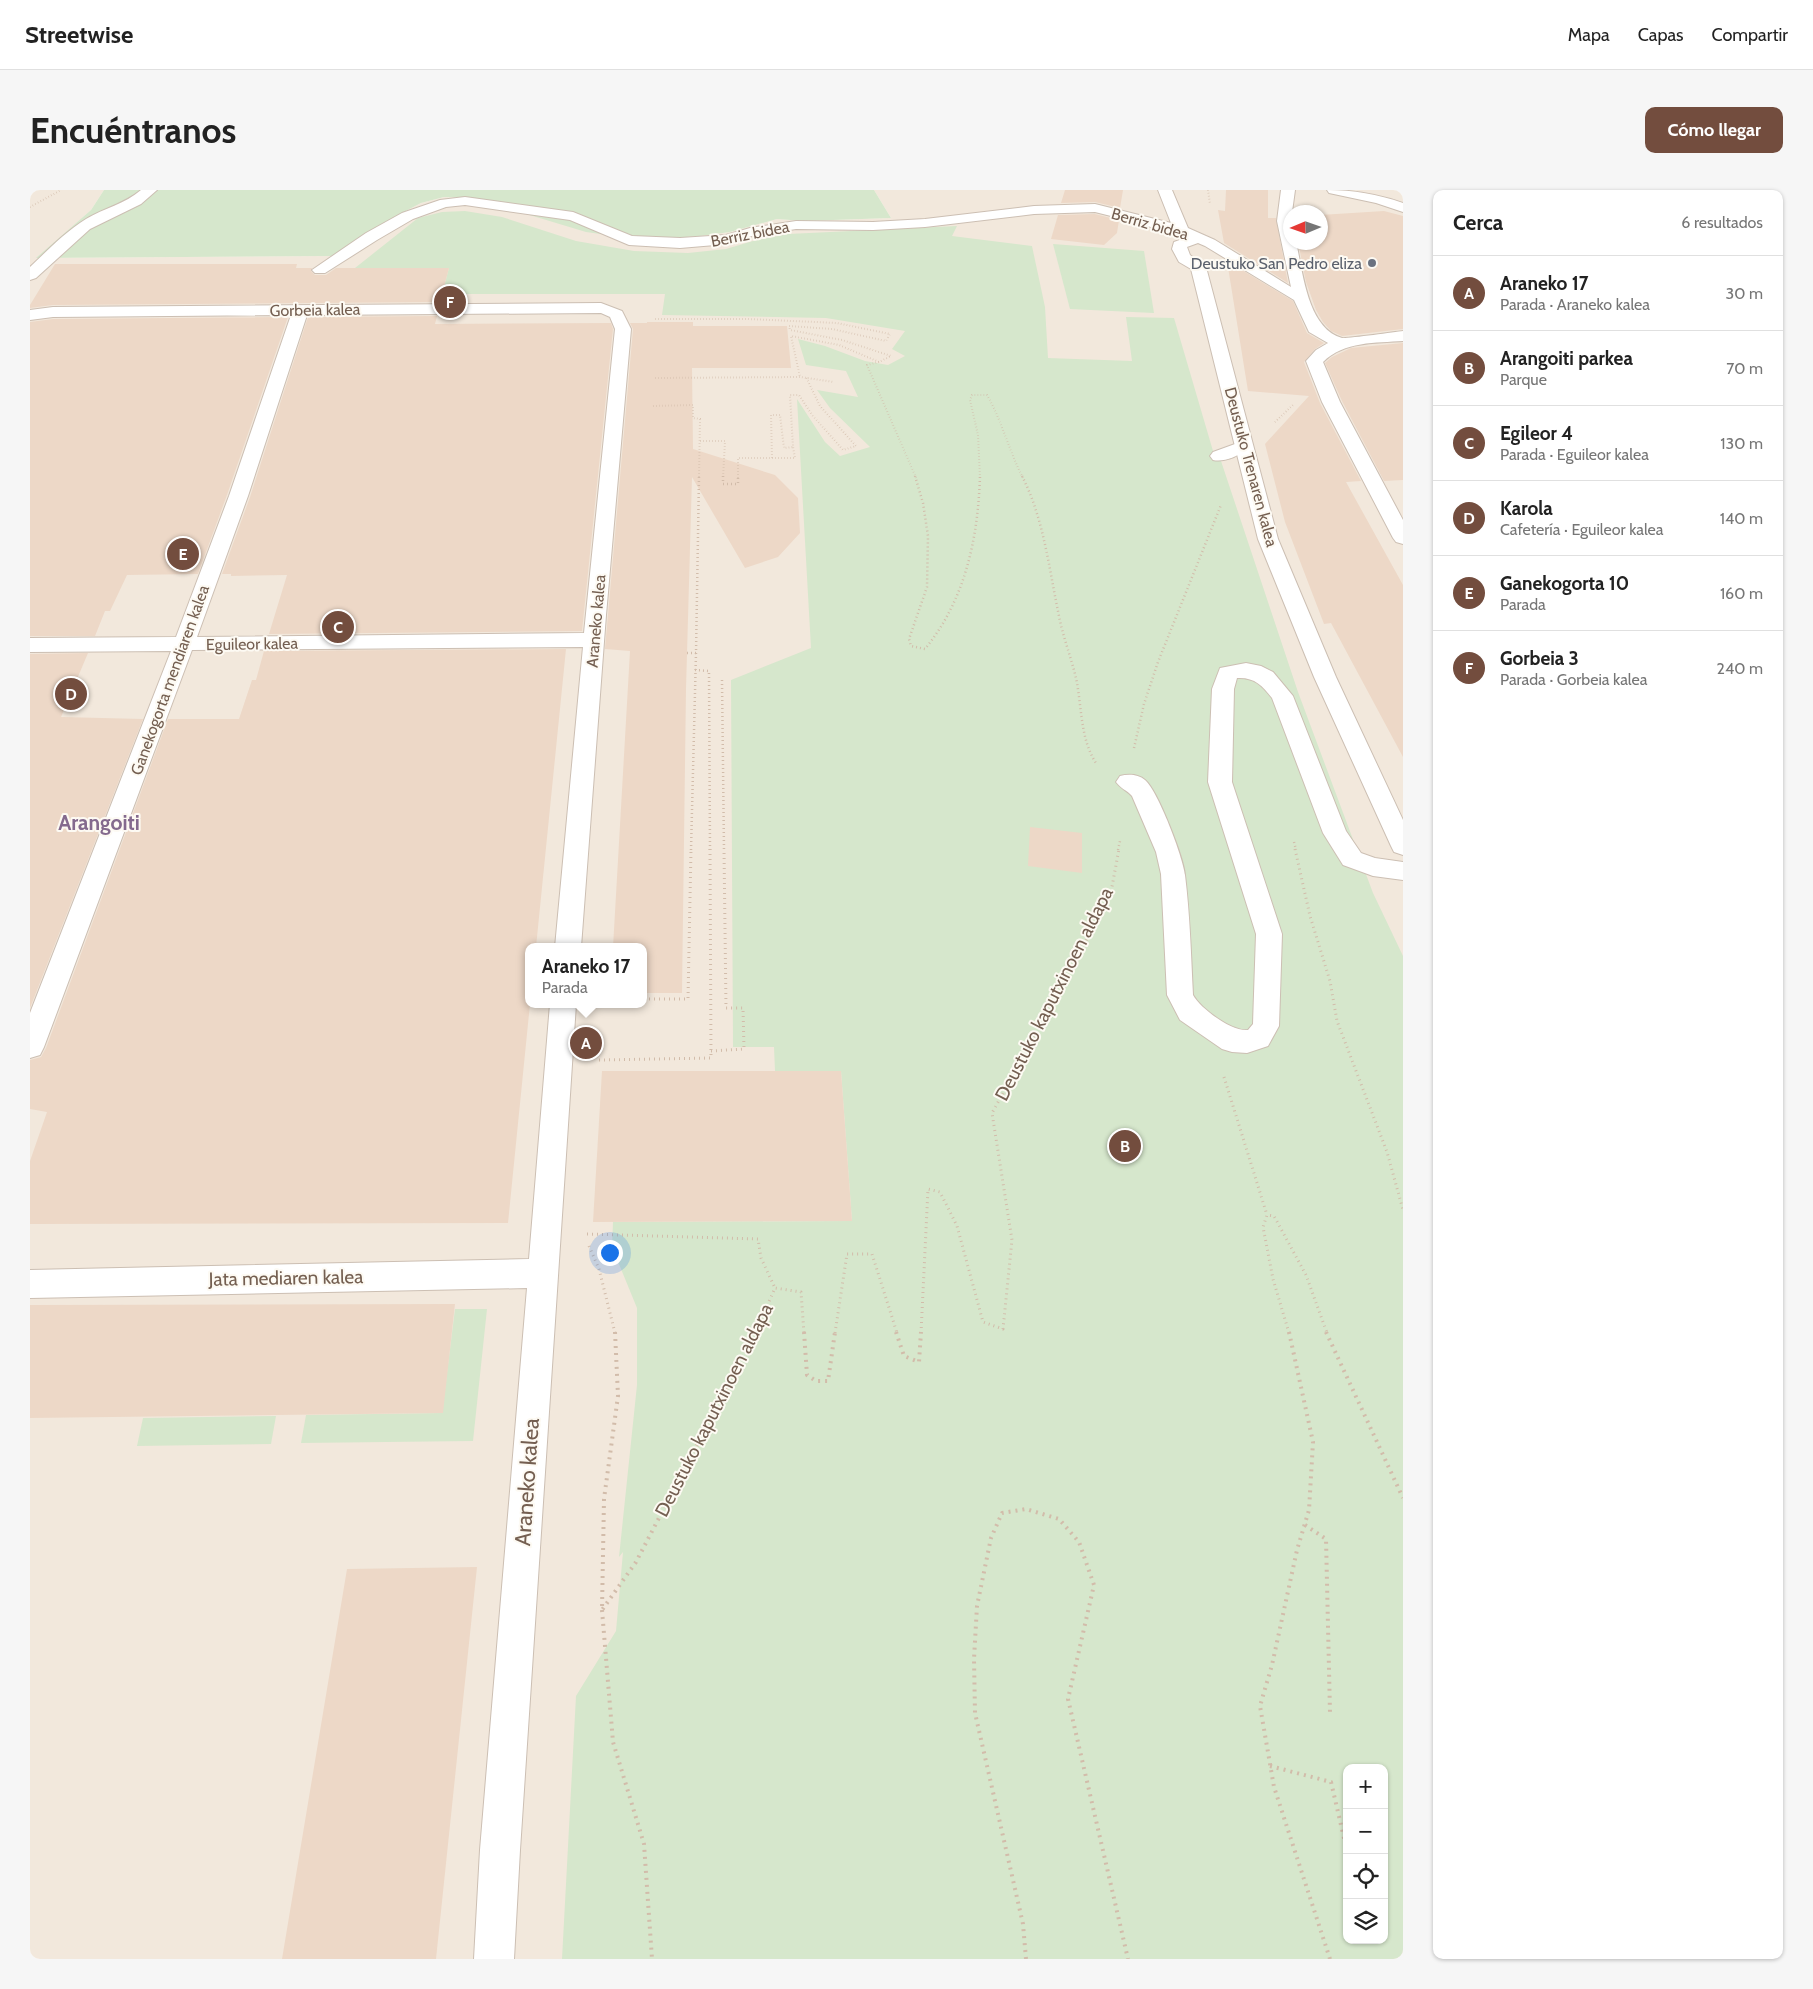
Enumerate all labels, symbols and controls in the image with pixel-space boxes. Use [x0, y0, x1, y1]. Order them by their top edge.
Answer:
text: Streetwise [25, 20, 133, 49]
text: Mapa [1568, 24, 1610, 46]
text: Capas [1638, 24, 1684, 46]
text: Compartir [1712, 24, 1788, 46]
button: Cómo llegar [1645, 107, 1783, 153]
text: Encuéntranos [30, 109, 236, 152]
street label: Berriz bidea [1109, 204, 1191, 244]
north arrow [1283, 205, 1328, 250]
text: Cerca [1453, 210, 1503, 235]
text: 6 resultados [1681, 213, 1763, 232]
street label: Berriz bidea [709, 217, 791, 251]
place label: Deustuko San Pedro eliza [1191, 254, 1362, 273]
marker: Deustuko San Pedro eliza [1366, 257, 1378, 269]
text: Araneko 17 [1500, 272, 1588, 295]
pin: F [434, 283, 466, 321]
text: A [1464, 284, 1474, 303]
text: 30 m [1726, 284, 1763, 303]
text: Parada · Araneko kalea [1500, 295, 1650, 314]
street label: Gorbeia kalea [270, 300, 361, 320]
text: Arangoiti parkea [1500, 347, 1633, 370]
text: B [1464, 359, 1474, 378]
text: 70 m [1726, 359, 1763, 378]
text: Parque [1500, 370, 1547, 389]
street label: Deustuko Trenaren kalea [1221, 385, 1282, 549]
text: Egileor 4 [1500, 422, 1573, 445]
text: C [1464, 434, 1474, 453]
text: 130 m [1720, 434, 1763, 453]
text: Parada · Eguileor kalea [1500, 445, 1649, 464]
text: Karola [1500, 497, 1553, 520]
text: D [1463, 509, 1475, 528]
text: 140 m [1720, 509, 1763, 528]
text: Cafetería · Eguileor kalea [1500, 520, 1664, 539]
pin: E [167, 535, 199, 573]
text: Ganekogorta 10 [1500, 572, 1629, 595]
street label: Araneko kalea [582, 573, 610, 668]
street label: Ganekogorta mendiaren kalea [127, 582, 213, 778]
text: E [1464, 584, 1474, 603]
text: 160 m [1720, 584, 1763, 603]
text: Parada [1500, 595, 1546, 614]
pin: C [322, 608, 354, 646]
street label: Eguileor kalea [206, 634, 299, 654]
text: Gorbeia 3 [1500, 647, 1579, 670]
text: F [1465, 659, 1473, 678]
text: 240 m [1717, 659, 1763, 678]
text: Parada · Gorbeia kalea [1500, 670, 1647, 689]
pin: D [55, 675, 87, 713]
district label: Arangoiti [58, 810, 140, 835]
street label: Deustuko kaputxinoen aldapa [990, 883, 1118, 1105]
popup [525, 943, 647, 1008]
text: Araneko 17 [542, 955, 630, 978]
text: Parada [542, 978, 588, 997]
pin: A [570, 1024, 602, 1062]
pin: B [1109, 1127, 1141, 1165]
your location [597, 1240, 623, 1266]
street label: Jata mediaren kalea [207, 1265, 364, 1291]
street label: Deustuko kaputxinoen aldapa [650, 1299, 778, 1521]
street label: Araneko kalea [509, 1417, 545, 1547]
map controls [1343, 1764, 1388, 1944]
button: + [1343, 1764, 1388, 1809]
button: − [1343, 1809, 1388, 1854]
button: locate [1343, 1854, 1388, 1899]
button: layers [1343, 1899, 1388, 1944]

